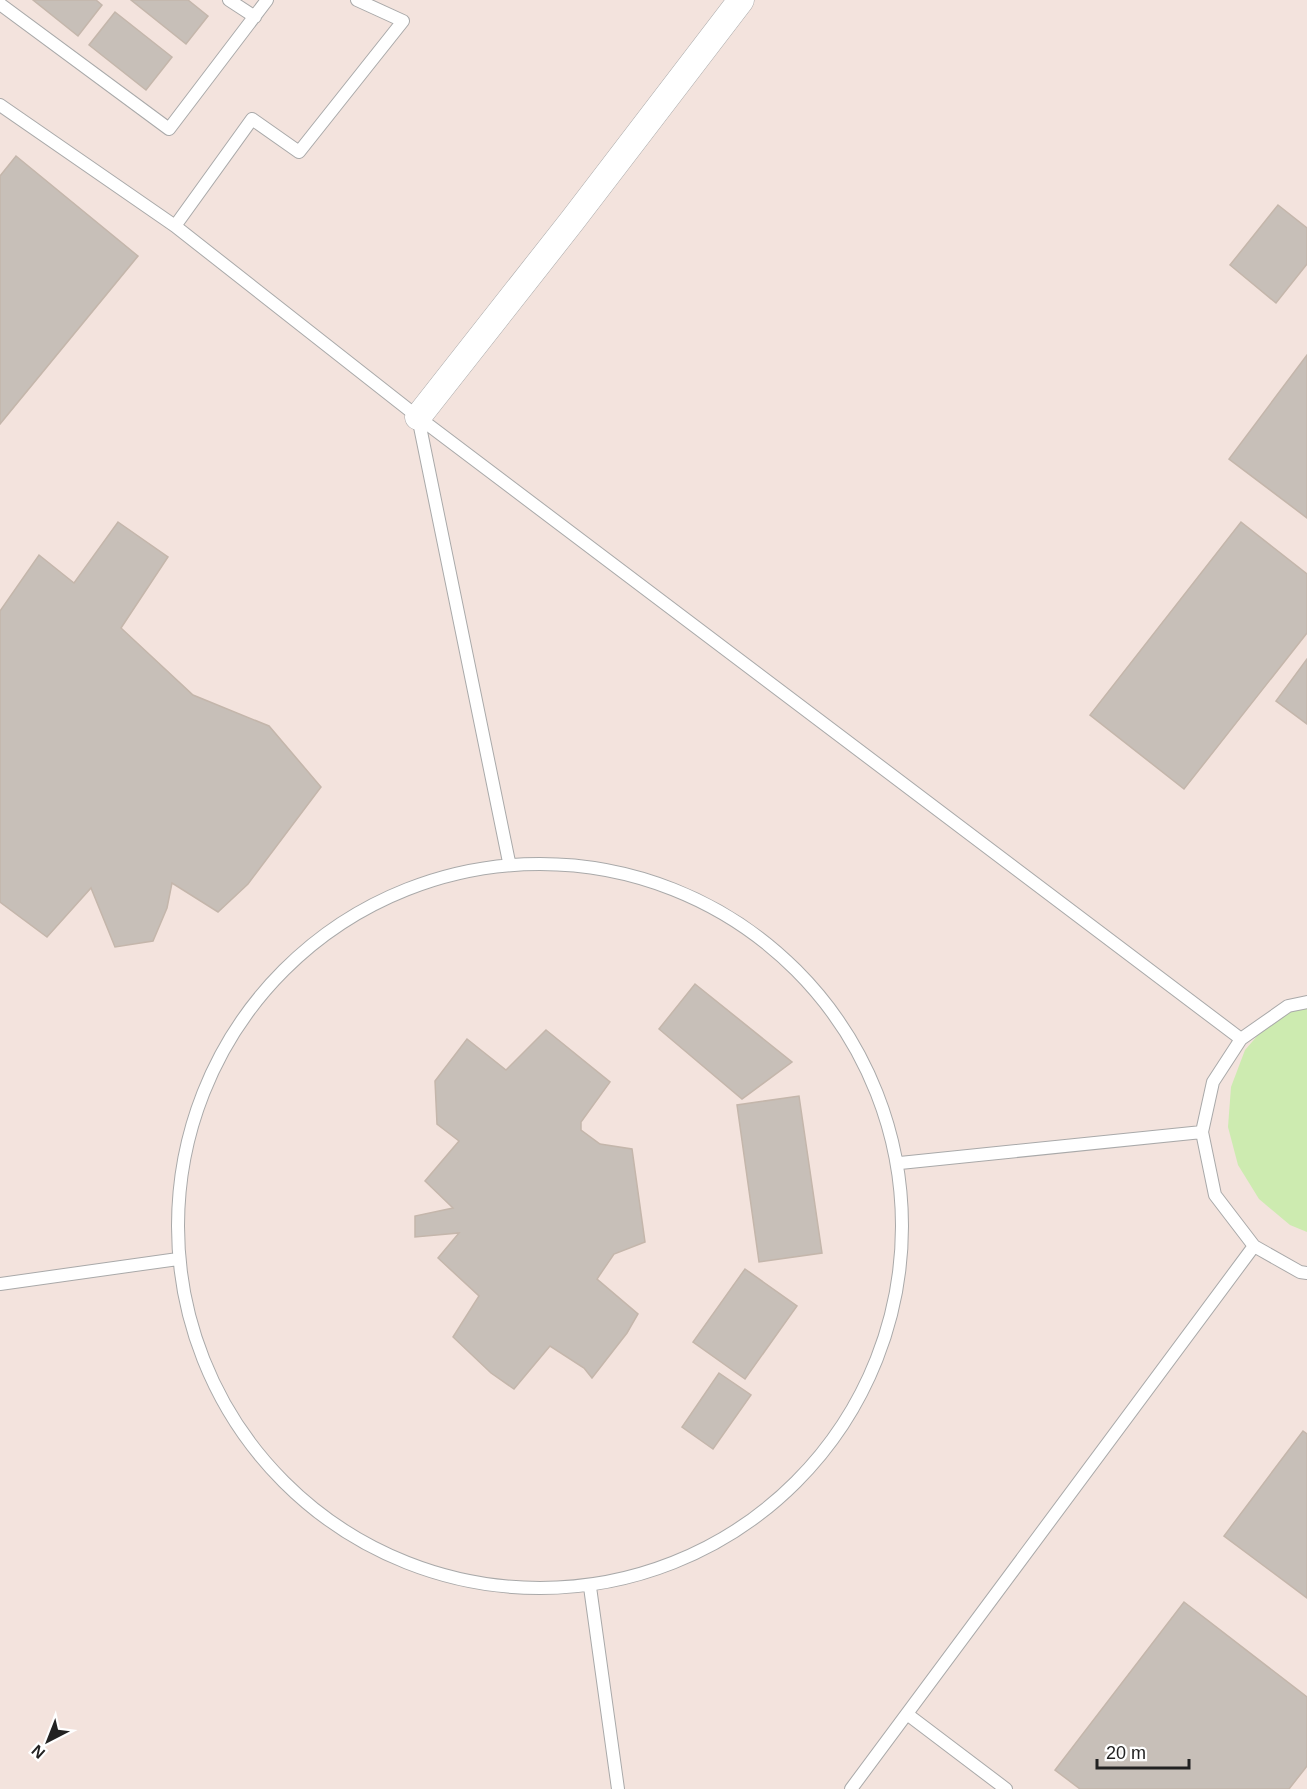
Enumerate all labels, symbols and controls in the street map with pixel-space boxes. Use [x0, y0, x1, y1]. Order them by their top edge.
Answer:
north arrow [18, 1711, 78, 1771]
scale bar [1097, 1732, 1188, 1770]
text: N [28, 1742, 48, 1762]
text: 20 m [1106, 1743, 1146, 1763]

